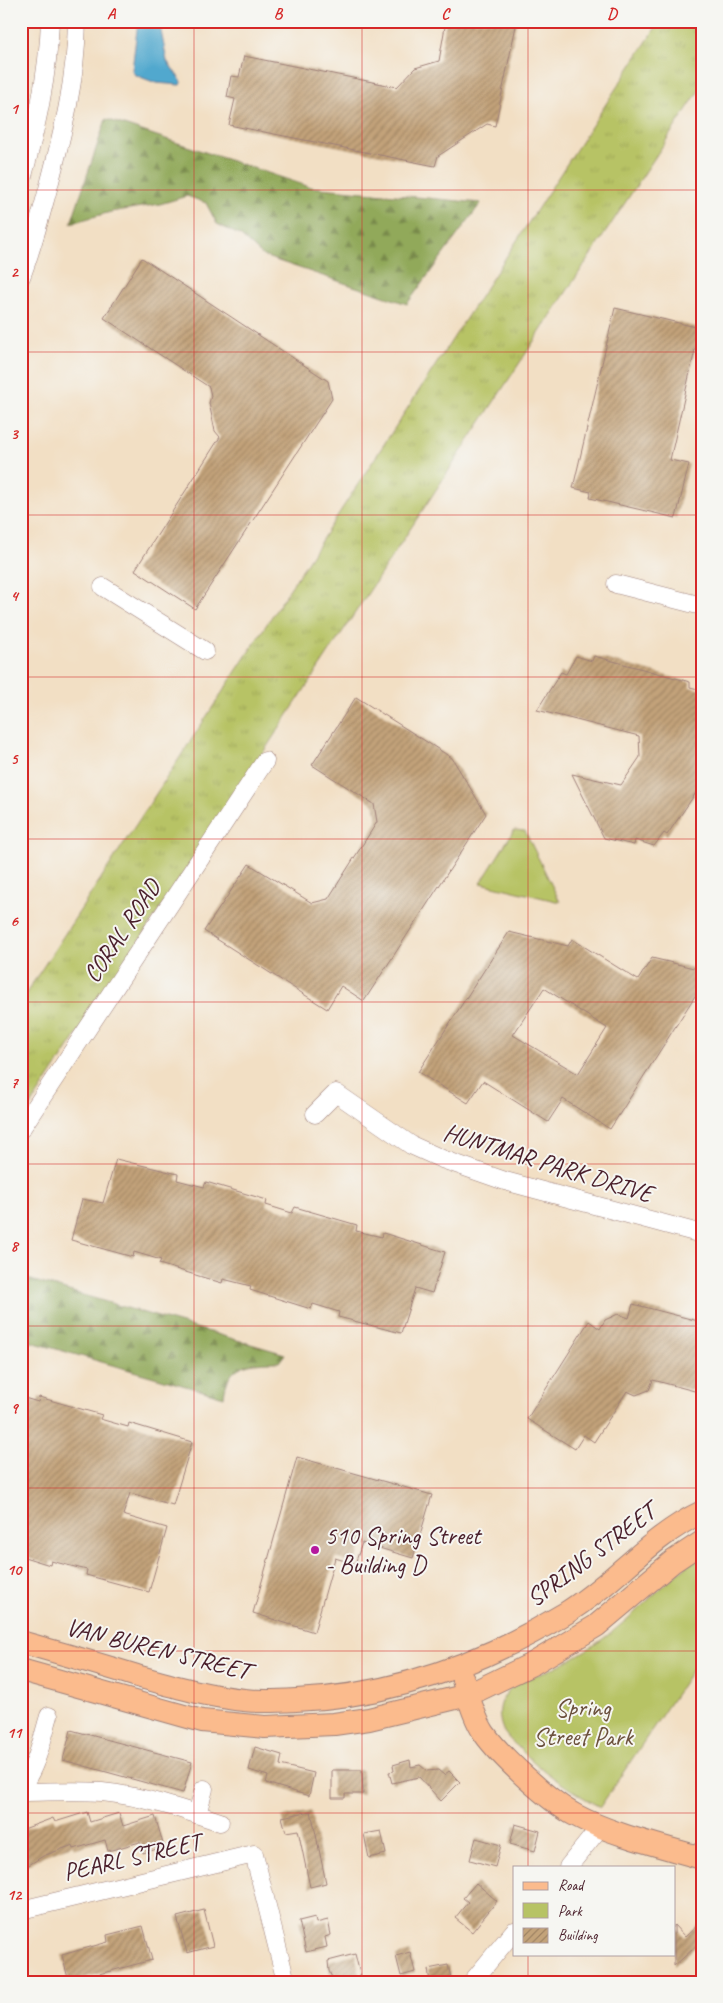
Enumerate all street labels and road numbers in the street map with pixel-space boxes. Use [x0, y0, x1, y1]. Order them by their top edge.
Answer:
street label: CORAL ROAD [76, 872, 169, 989]
street label: HUNTMAR PARK DRIVE [440, 1116, 660, 1211]
street label: SPRING STREET [520, 1492, 667, 1614]
street label: VAN BUREN STREET [63, 1611, 260, 1689]
street label: PEARL STREET [60, 1824, 209, 1888]

